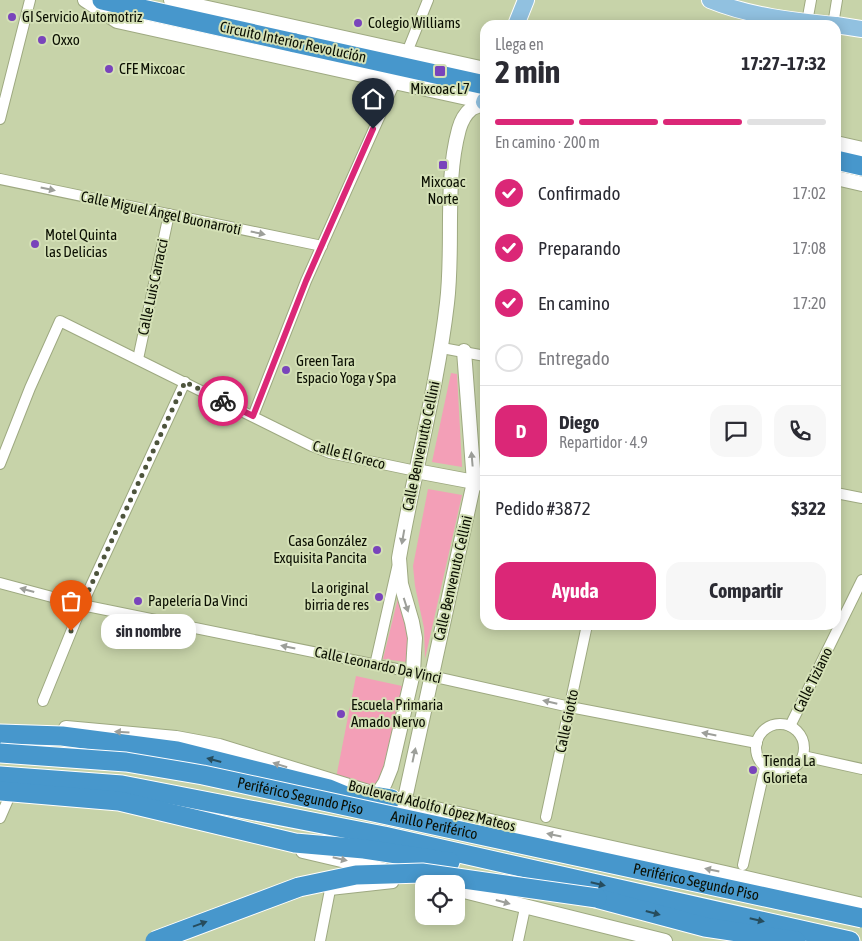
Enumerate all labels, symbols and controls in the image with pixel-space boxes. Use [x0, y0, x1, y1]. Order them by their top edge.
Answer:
place label: GI Servicio Automotriz [22, 8, 143, 25]
marker: GI Servicio Automotriz [6, 11, 18, 23]
place label: Colegio Williams [368, 14, 460, 31]
marker: Colegio Williams [352, 17, 364, 29]
street label: Circuito Interior Revolución [218, 18, 368, 65]
place label: Oxxo [52, 31, 80, 48]
marker: Oxxo [36, 34, 48, 46]
text: Llega en [495, 35, 544, 53]
text: 17:27–17:32 [741, 52, 826, 74]
text: 2 min [495, 53, 560, 90]
place label: CFE Mixcoac [119, 60, 185, 77]
marker: CFE Mixcoac [103, 63, 115, 75]
marker: Mixcoac L7 [433, 64, 447, 78]
pin [352, 78, 394, 129]
place label: Mixcoac L7 [410, 80, 470, 97]
icon: home [359, 85, 387, 113]
text: En camino · 200 m [495, 133, 600, 151]
marker: Mixcoac Norte [437, 159, 449, 171]
place label: Mixcoac Norte [421, 173, 466, 207]
icon: check [495, 179, 523, 207]
text: Confirmado [538, 182, 620, 204]
text: 17:02 [793, 184, 826, 202]
one-way arrow [40, 186, 56, 194]
street label: Calle Miguel Ángel Buonarroti [79, 187, 243, 238]
place label: Motel Quinta las Delicias [45, 226, 117, 260]
one-way arrow [251, 229, 267, 237]
icon: check [495, 234, 523, 262]
street label: Calle Luis Carracci [134, 237, 171, 337]
text: Preparando [538, 237, 621, 259]
marker: Motel Quinta las Delicias [29, 238, 41, 250]
text: 17:08 [793, 239, 826, 257]
icon: check [495, 289, 523, 317]
text: En camino [538, 292, 610, 314]
text: 17:20 [793, 294, 826, 312]
text: Entregado [538, 347, 610, 369]
place label: Green Tara Espacio Yoga y Spa [296, 352, 397, 386]
marker: Green Tara Espacio Yoga y Spa [280, 364, 292, 376]
courier [198, 376, 248, 426]
street label: Calle Benvenutto Cellini [398, 379, 443, 512]
icon: bike [209, 387, 237, 415]
button: chat [710, 405, 762, 457]
button: phone [774, 405, 826, 457]
text: Diego [559, 411, 599, 433]
text: D [516, 420, 526, 442]
text: Repartidor · 4.9 [559, 433, 648, 451]
street label: Calle El Greco [311, 437, 387, 472]
one-way arrow [468, 451, 476, 467]
text: Pedido #3872 [495, 497, 591, 519]
text: $322 [791, 497, 826, 519]
street label: Calle Benvenuto Cellini [430, 514, 475, 642]
one-way arrow [398, 529, 406, 545]
place label: Casa González Exquisita Pancita [273, 532, 368, 566]
marker: Casa González Exquisita Pancita [371, 544, 383, 556]
button: Ayuda [495, 562, 656, 620]
button: Compartir [666, 562, 826, 620]
place label: La original birria de res [305, 579, 369, 613]
pin [50, 580, 92, 631]
one-way arrow [19, 586, 34, 594]
icon: bag [57, 587, 85, 615]
marker: La original birria de res [373, 591, 385, 603]
place label: Papelería Da Vinci [148, 592, 248, 609]
marker: Papelería Da Vinci [132, 595, 144, 607]
one-way arrow [403, 598, 411, 613]
callout: sin nombre [101, 614, 196, 648]
text: sin nombre [116, 622, 181, 640]
one-way arrow [280, 642, 296, 650]
street label: Calle Leonardo Da Vinci [313, 643, 443, 686]
street label: Calle Tiziano [790, 644, 836, 715]
street label: Calle Giotto [552, 688, 582, 754]
place label: Escuela Primaria Amado Nervo [351, 696, 443, 730]
one-way arrow [542, 698, 557, 706]
marker: Escuela Primaria Amado Nervo [335, 708, 347, 720]
one-way arrow [113, 728, 129, 736]
one-way arrow [701, 729, 717, 737]
one-way arrow [411, 746, 419, 762]
place label: Tienda La Glorieta [763, 752, 816, 786]
one-way arrow [206, 756, 221, 764]
one-way arrow [272, 761, 287, 769]
marker: Tienda La Glorieta [747, 764, 759, 776]
street label: Periférico Segundo Piso [236, 774, 365, 818]
street label: Boulevard Adolfo López Mateos [347, 776, 517, 835]
street label: Anillo Periférico [389, 807, 479, 842]
one-way arrow [546, 831, 561, 839]
one-way arrow [332, 855, 347, 863]
street label: Periférico Segundo Piso [632, 860, 761, 903]
one-way arrow [705, 866, 720, 874]
map controls [415, 875, 465, 925]
button: locate [415, 875, 465, 925]
one-way arrow [591, 880, 606, 888]
one-way arrow [496, 898, 511, 906]
one-way arrow [646, 909, 661, 917]
one-way arrow [749, 916, 764, 924]
one-way arrow [193, 920, 208, 927]

